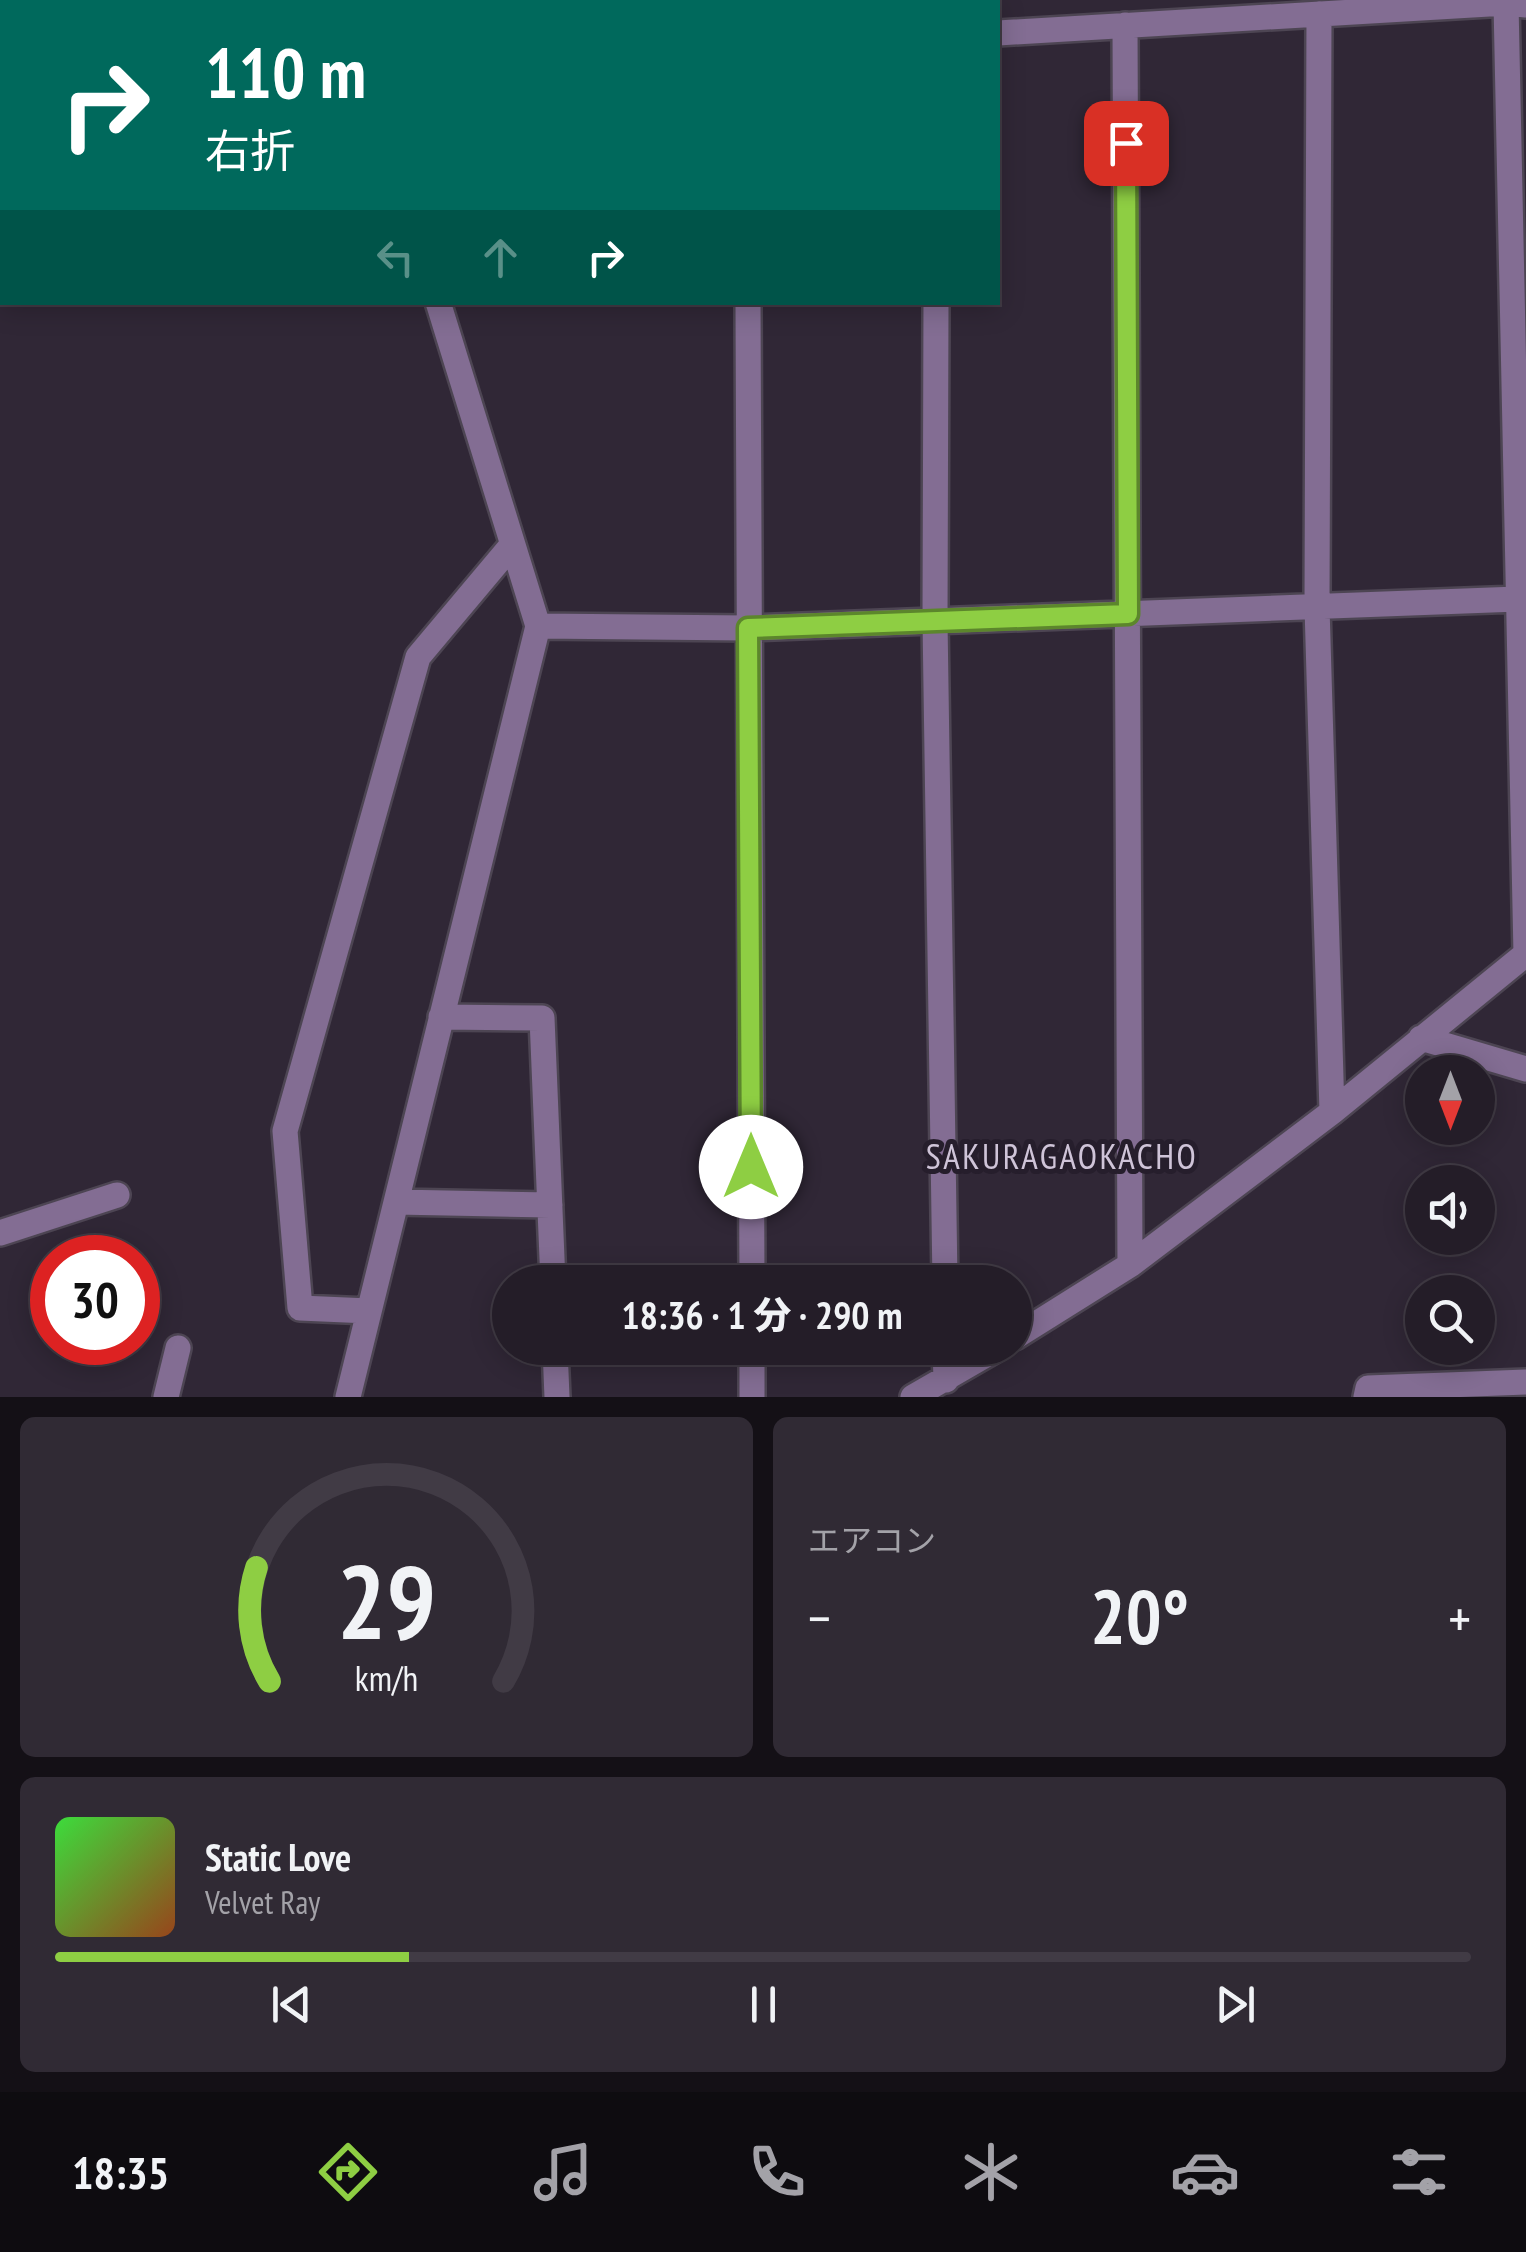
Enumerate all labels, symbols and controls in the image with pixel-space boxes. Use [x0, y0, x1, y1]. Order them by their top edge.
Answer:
text: 110 m [205, 27, 366, 117]
icon: right [40, 40, 170, 170]
pin [1084, 101, 1169, 186]
icon: arrive [1099, 116, 1154, 171]
text: 右折 [205, 121, 295, 179]
icon: left [368, 230, 423, 285]
icon: ahead [473, 230, 528, 285]
icon: right [578, 230, 633, 285]
north arrow [1405, 1055, 1495, 1145]
map controls [1405, 1055, 1495, 1365]
position arrow [699, 1115, 803, 1219]
district label: SAKURAGAOKACHO [926, 1133, 1198, 1179]
button: sound [1405, 1165, 1495, 1255]
speed limit sign: 30 [30, 1235, 160, 1365]
button: search [1405, 1275, 1495, 1365]
text: 18:36 · 1 分 · 290 m [622, 1290, 902, 1339]
text: エアコン [808, 1519, 936, 1561]
text: 29 [337, 1533, 436, 1668]
text: 20° [1090, 1568, 1189, 1665]
text: − [808, 1582, 831, 1653]
text: + [1448, 1582, 1471, 1653]
text: km/h [355, 1655, 418, 1701]
text: Static Love [205, 1832, 351, 1881]
text: Velvet Ray [205, 1881, 320, 1923]
icon: previous [264, 1977, 319, 2032]
icon: pause [736, 1977, 791, 2032]
icon: next [1208, 1977, 1263, 2032]
icon: directions [313, 2137, 383, 2207]
icon: music [528, 2137, 598, 2207]
icon: phone [742, 2137, 812, 2207]
icon: climate [956, 2137, 1026, 2207]
icon: car [1170, 2137, 1240, 2207]
icon: filters [1384, 2137, 1454, 2207]
text: 18:35 [72, 2143, 169, 2201]

